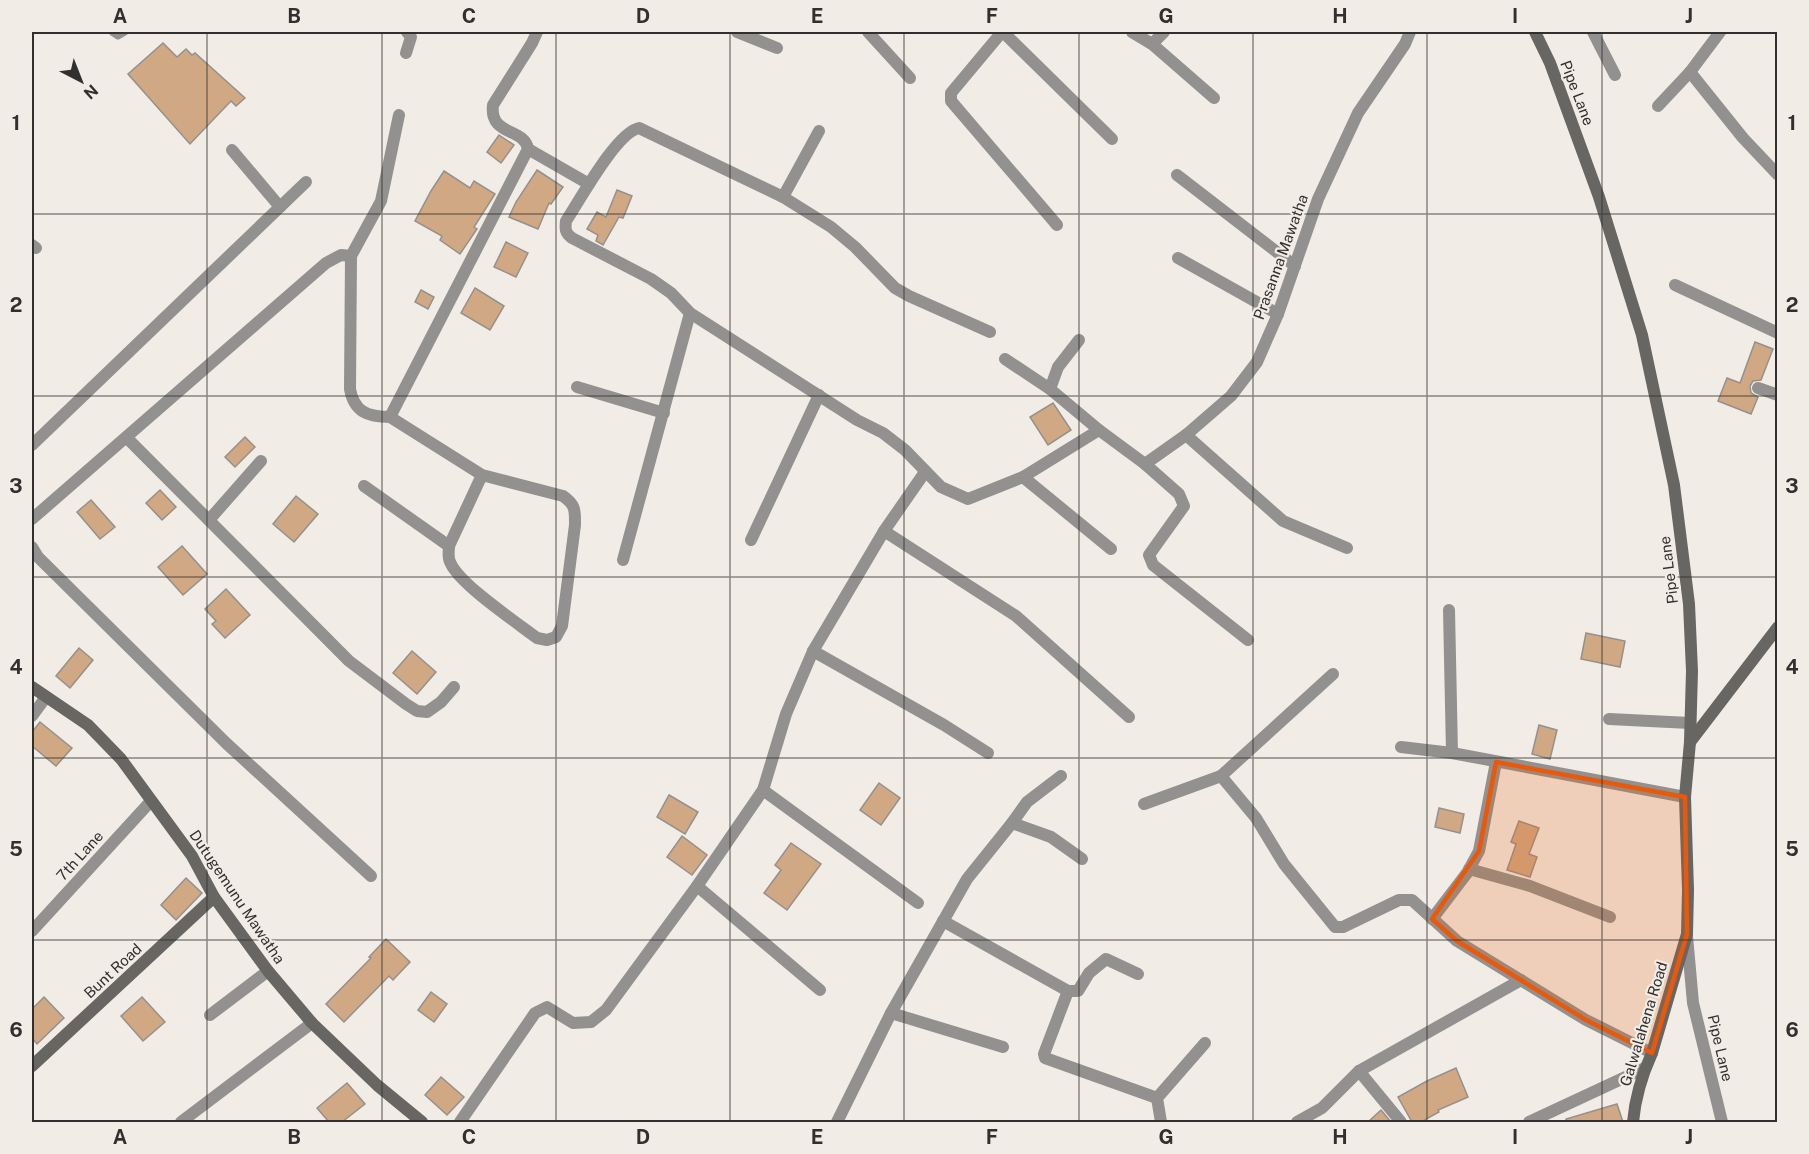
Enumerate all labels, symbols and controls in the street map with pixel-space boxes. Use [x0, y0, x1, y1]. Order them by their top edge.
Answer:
text: A [113, 4, 127, 28]
text: B [287, 4, 301, 28]
text: C [462, 4, 476, 28]
text: D [636, 4, 650, 28]
text: E [811, 4, 823, 28]
text: F [986, 4, 998, 28]
text: G [1158, 4, 1174, 28]
text: H [1332, 4, 1348, 28]
text: I [1512, 4, 1518, 28]
text: J [1685, 4, 1693, 28]
north arrow [51, 51, 111, 111]
street label: Pipe Lane [1557, 58, 1598, 128]
text: N [80, 81, 102, 103]
text: 1 [12, 111, 20, 135]
text: 1 [1788, 111, 1796, 135]
street label: Prasanna Mawatha [1250, 192, 1311, 322]
text: 2 [10, 293, 22, 317]
text: 2 [1786, 293, 1798, 317]
text: 3 [9, 474, 23, 498]
text: 3 [1785, 474, 1799, 498]
street label: Pipe Lane [1656, 535, 1681, 605]
text: 4 [9, 655, 23, 679]
text: 4 [1785, 655, 1799, 679]
street label: 7th Lane [53, 827, 106, 884]
street label: Dutugemunu Mawatha [186, 827, 288, 967]
text: 5 [9, 837, 23, 861]
text: 5 [1785, 837, 1799, 861]
street label: Bunt Road [80, 940, 145, 1001]
street label: Galwalahena Road [1616, 960, 1671, 1088]
street label: Pipe Lane [1705, 1013, 1736, 1083]
text: 6 [9, 1018, 23, 1042]
text: 6 [1785, 1018, 1799, 1042]
text: A [113, 1125, 127, 1149]
text: B [287, 1125, 301, 1149]
text: C [462, 1125, 476, 1149]
text: D [636, 1125, 650, 1149]
text: E [811, 1125, 823, 1149]
text: F [986, 1125, 998, 1149]
text: G [1158, 1125, 1174, 1149]
text: H [1332, 1125, 1348, 1149]
text: I [1512, 1125, 1518, 1149]
text: J [1685, 1125, 1693, 1149]

